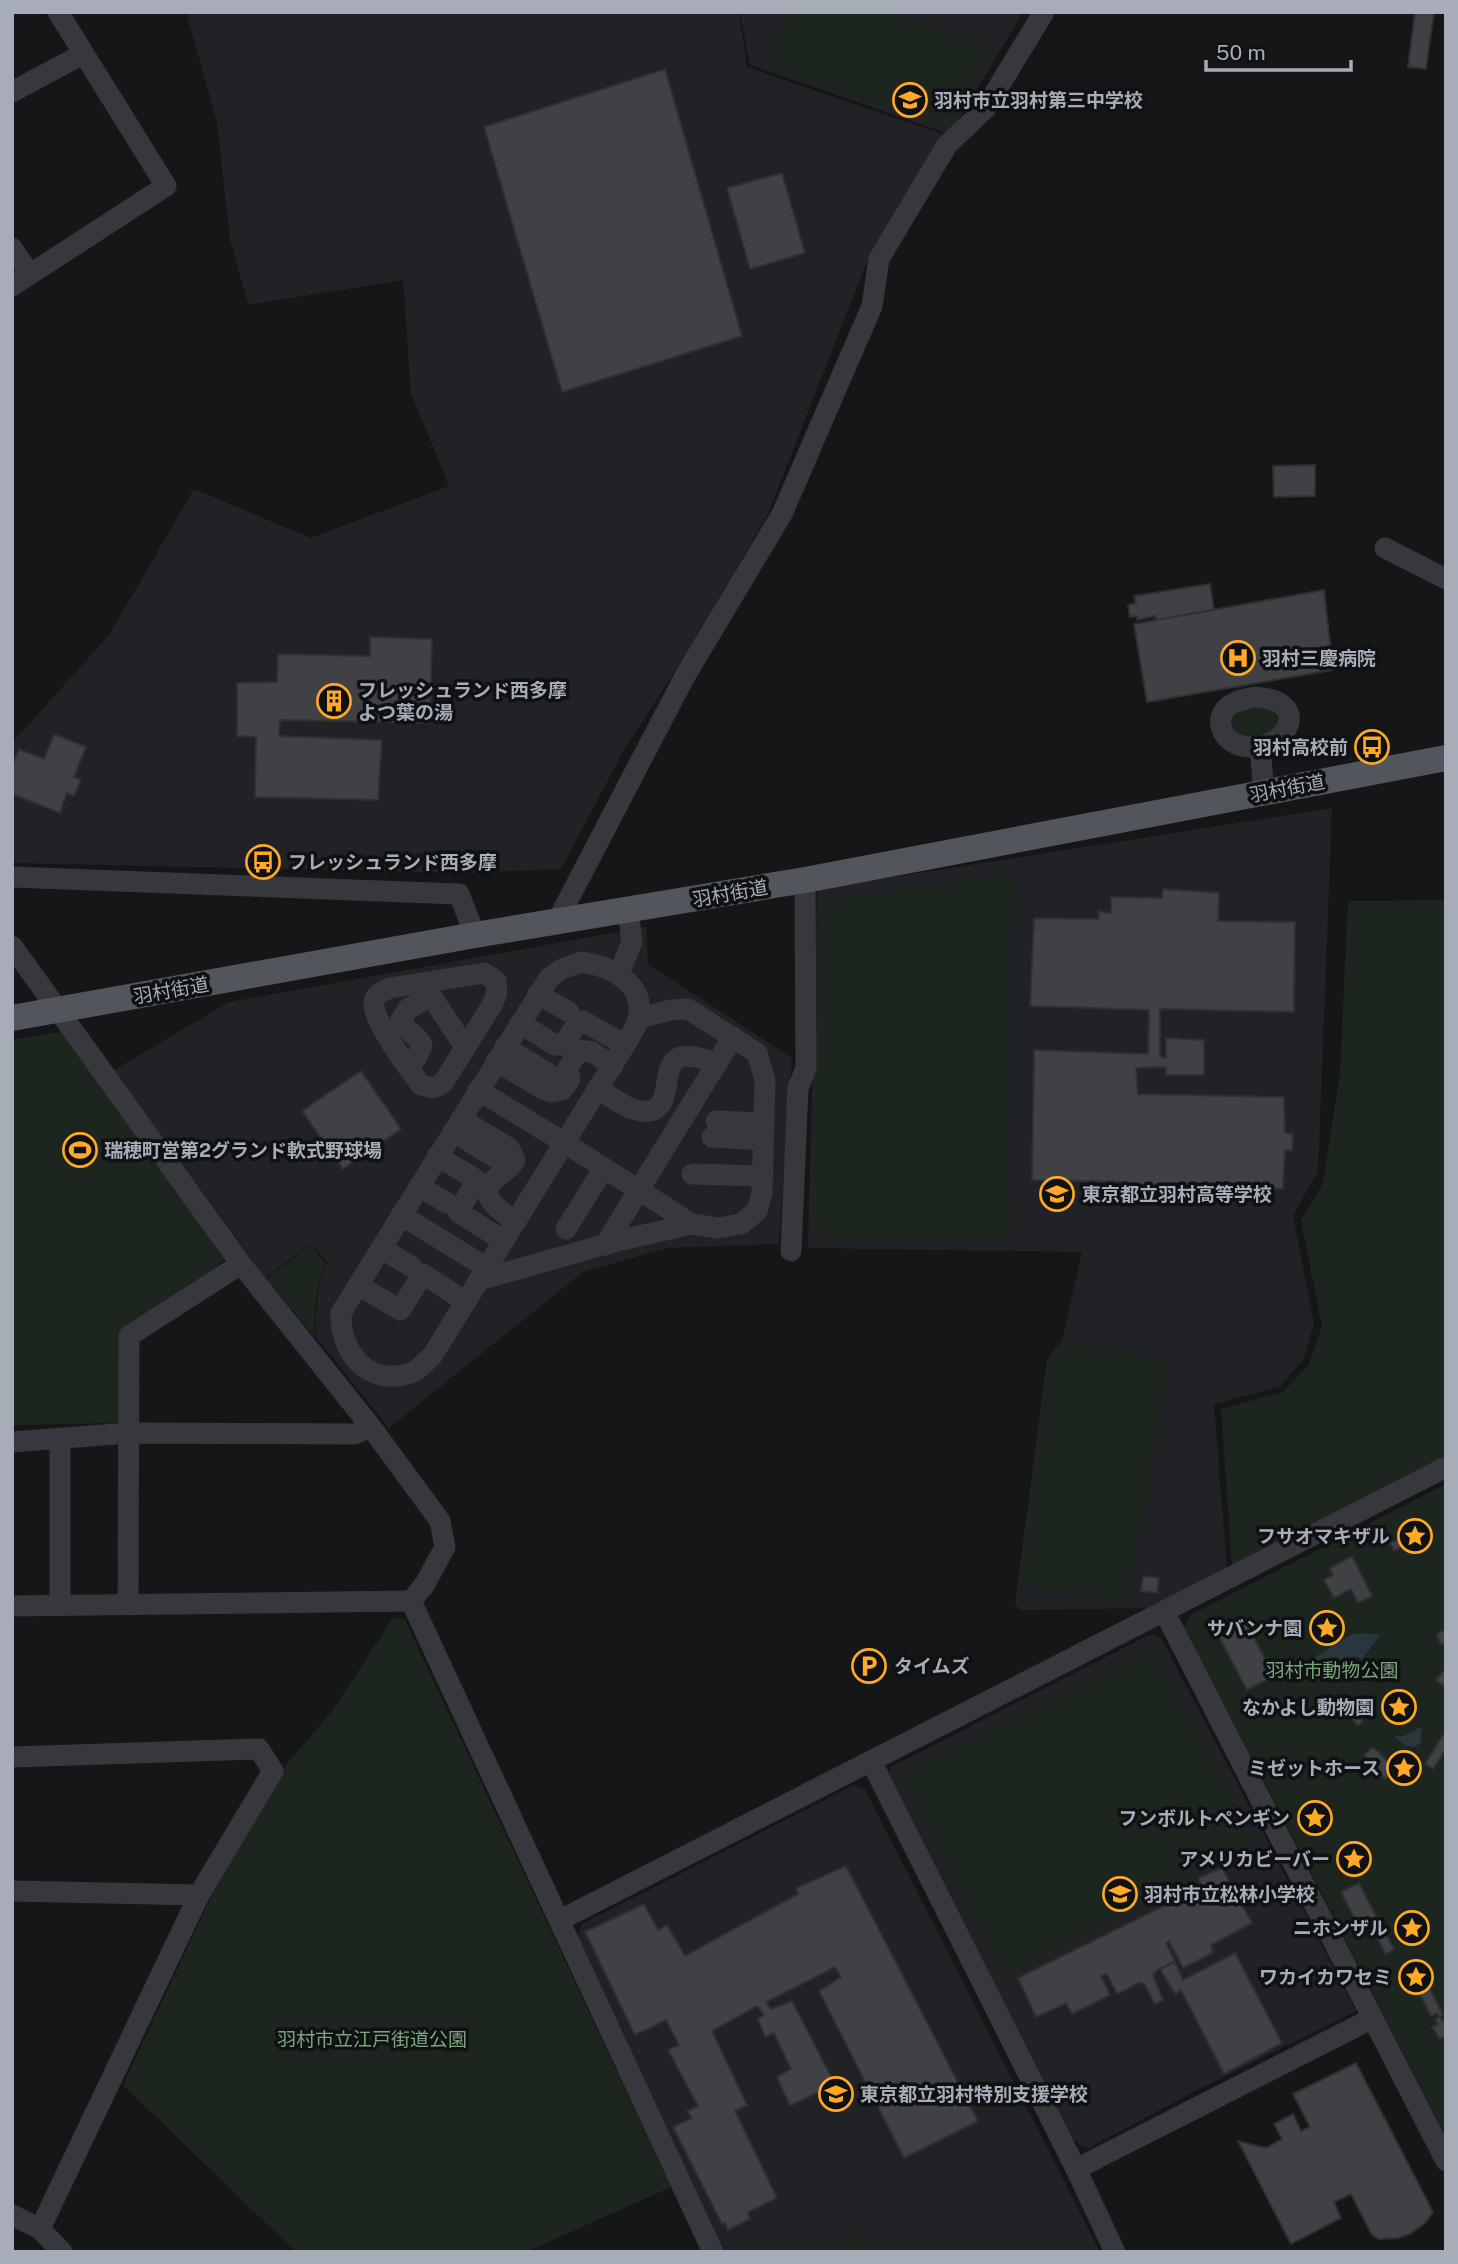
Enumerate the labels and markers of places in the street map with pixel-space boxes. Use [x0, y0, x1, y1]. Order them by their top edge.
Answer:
school or university icon: 羽村市立羽村第三中学校 [891, 81, 929, 119]
place label: 羽村市立羽村第三中学校 [934, 89, 1143, 111]
hospital icon: 羽村三慶病院 [1219, 639, 1257, 677]
place label: 羽村三慶病院 [1262, 647, 1376, 669]
place label: フレッシュランド西多摩 よつ葉の湯 [358, 679, 567, 723]
building icon: フレッシュランド西多摩 よつ葉の湯 [315, 682, 353, 720]
bus stop icon: 羽村高校前 [1353, 728, 1391, 766]
place label: 羽村高校前 [1253, 736, 1348, 758]
bus stop icon: フレッシュランド西多摩 [244, 843, 282, 881]
place label: フレッシュランド西多摩 [288, 851, 497, 873]
sports icon: 瑞穂町営第2グランド軟式野球場 [61, 1131, 99, 1169]
place label: 瑞穂町営第2グランド軟式野球場 [104, 1139, 382, 1161]
school or university icon: 東京都立羽村高等学校 [1038, 1175, 1076, 1213]
place label: 東京都立羽村高等学校 [1082, 1183, 1272, 1205]
place icon: フサオマキザル [1396, 1517, 1434, 1555]
place label: フサオマキザル [1257, 1525, 1390, 1547]
place icon: サバンナ園 [1308, 1609, 1346, 1647]
place label: サバンナ園 [1207, 1617, 1302, 1639]
parking icon: タイムズ [850, 1647, 888, 1685]
place label: タイムズ [894, 1655, 970, 1677]
place icon: なかよし動物園 [1380, 1688, 1418, 1726]
place label: なかよし動物園 [1242, 1696, 1374, 1718]
place icon: ミゼットホース [1385, 1749, 1423, 1787]
place label: ミゼットホース [1248, 1757, 1380, 1779]
place icon: フンボルトペンギン [1296, 1799, 1334, 1837]
place label: フンボルトペンギン [1119, 1807, 1290, 1829]
place icon: アメリカビーバー [1335, 1840, 1373, 1878]
place label: アメリカビーバー [1179, 1848, 1330, 1870]
school or university icon: 羽村市立松林小学校 [1101, 1875, 1139, 1913]
place label: 羽村市立松林小学校 [1144, 1883, 1315, 1905]
place icon: ニホンザル [1393, 1909, 1431, 1947]
place label: ニホンザル [1293, 1917, 1388, 1939]
place icon: ワカイカワセミ [1397, 1958, 1435, 1996]
place label: ワカイカワセミ [1259, 1966, 1392, 1988]
school or university icon: 東京都立羽村特別支援学校 [817, 2075, 855, 2113]
place label: 東京都立羽村特別支援学校 [860, 2083, 1088, 2105]

